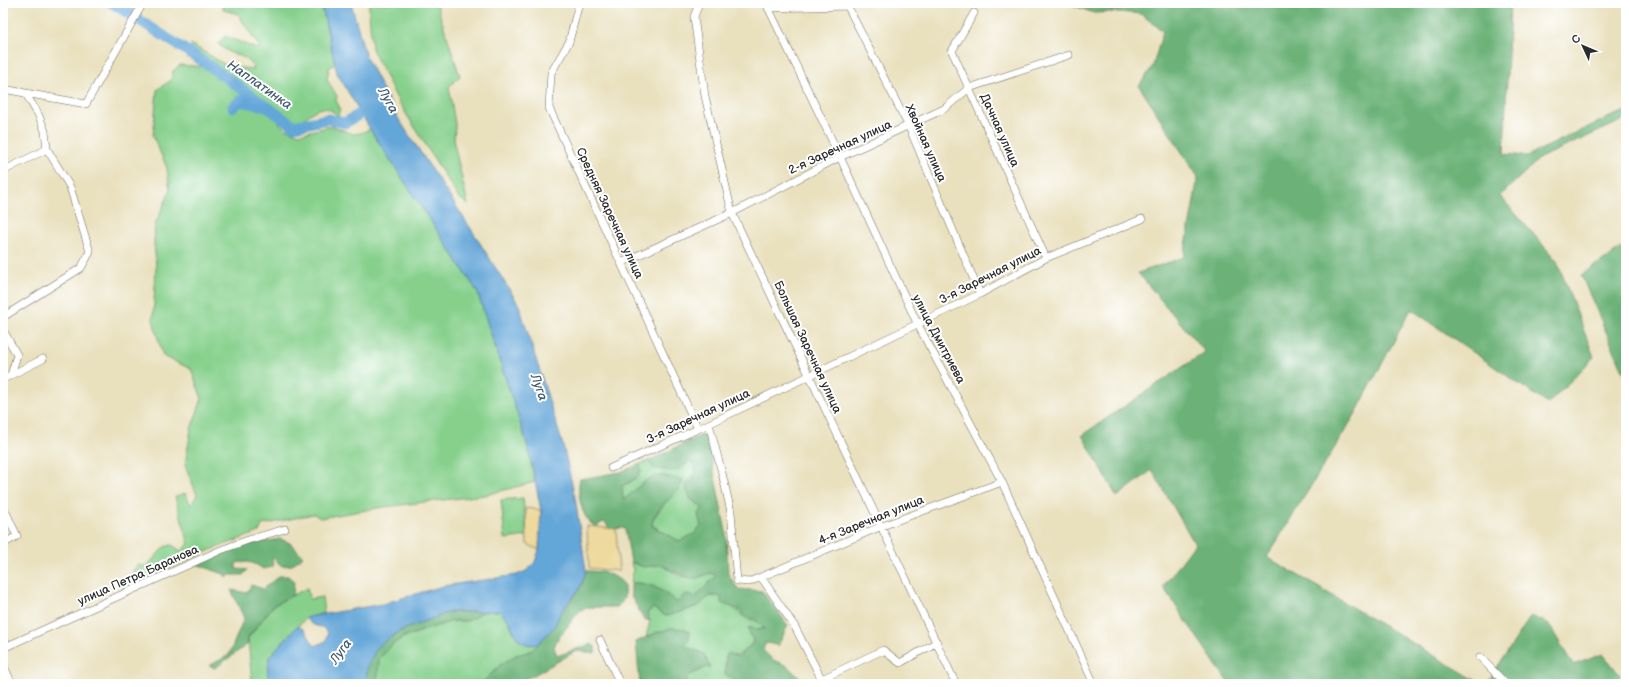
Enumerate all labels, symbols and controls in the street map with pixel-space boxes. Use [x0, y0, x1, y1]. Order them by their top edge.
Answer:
north arrow [1563, 26, 1603, 66]
text: С [1569, 32, 1584, 47]
water label: Наплатинка [224, 57, 295, 113]
water label: Луга [374, 84, 402, 116]
street label: Дачная улица [977, 91, 1022, 169]
street label: Хвойная улица [902, 102, 949, 184]
street label: 2-я Заречная улица [786, 117, 894, 178]
street label: Средняя Заречная улица [573, 145, 647, 281]
street label: 3-я Заречная улица [937, 243, 1044, 308]
street label: Большая Заречная улица [770, 279, 845, 416]
street label: улица Дмитриева [909, 292, 968, 386]
water label: Луга [527, 371, 551, 403]
street label: 3-я Заречная улица [644, 386, 752, 447]
street label: 4-я Заречная улица [816, 492, 926, 548]
street label: улица Петра Баранова [76, 542, 201, 609]
water label: Луга [326, 636, 355, 668]

